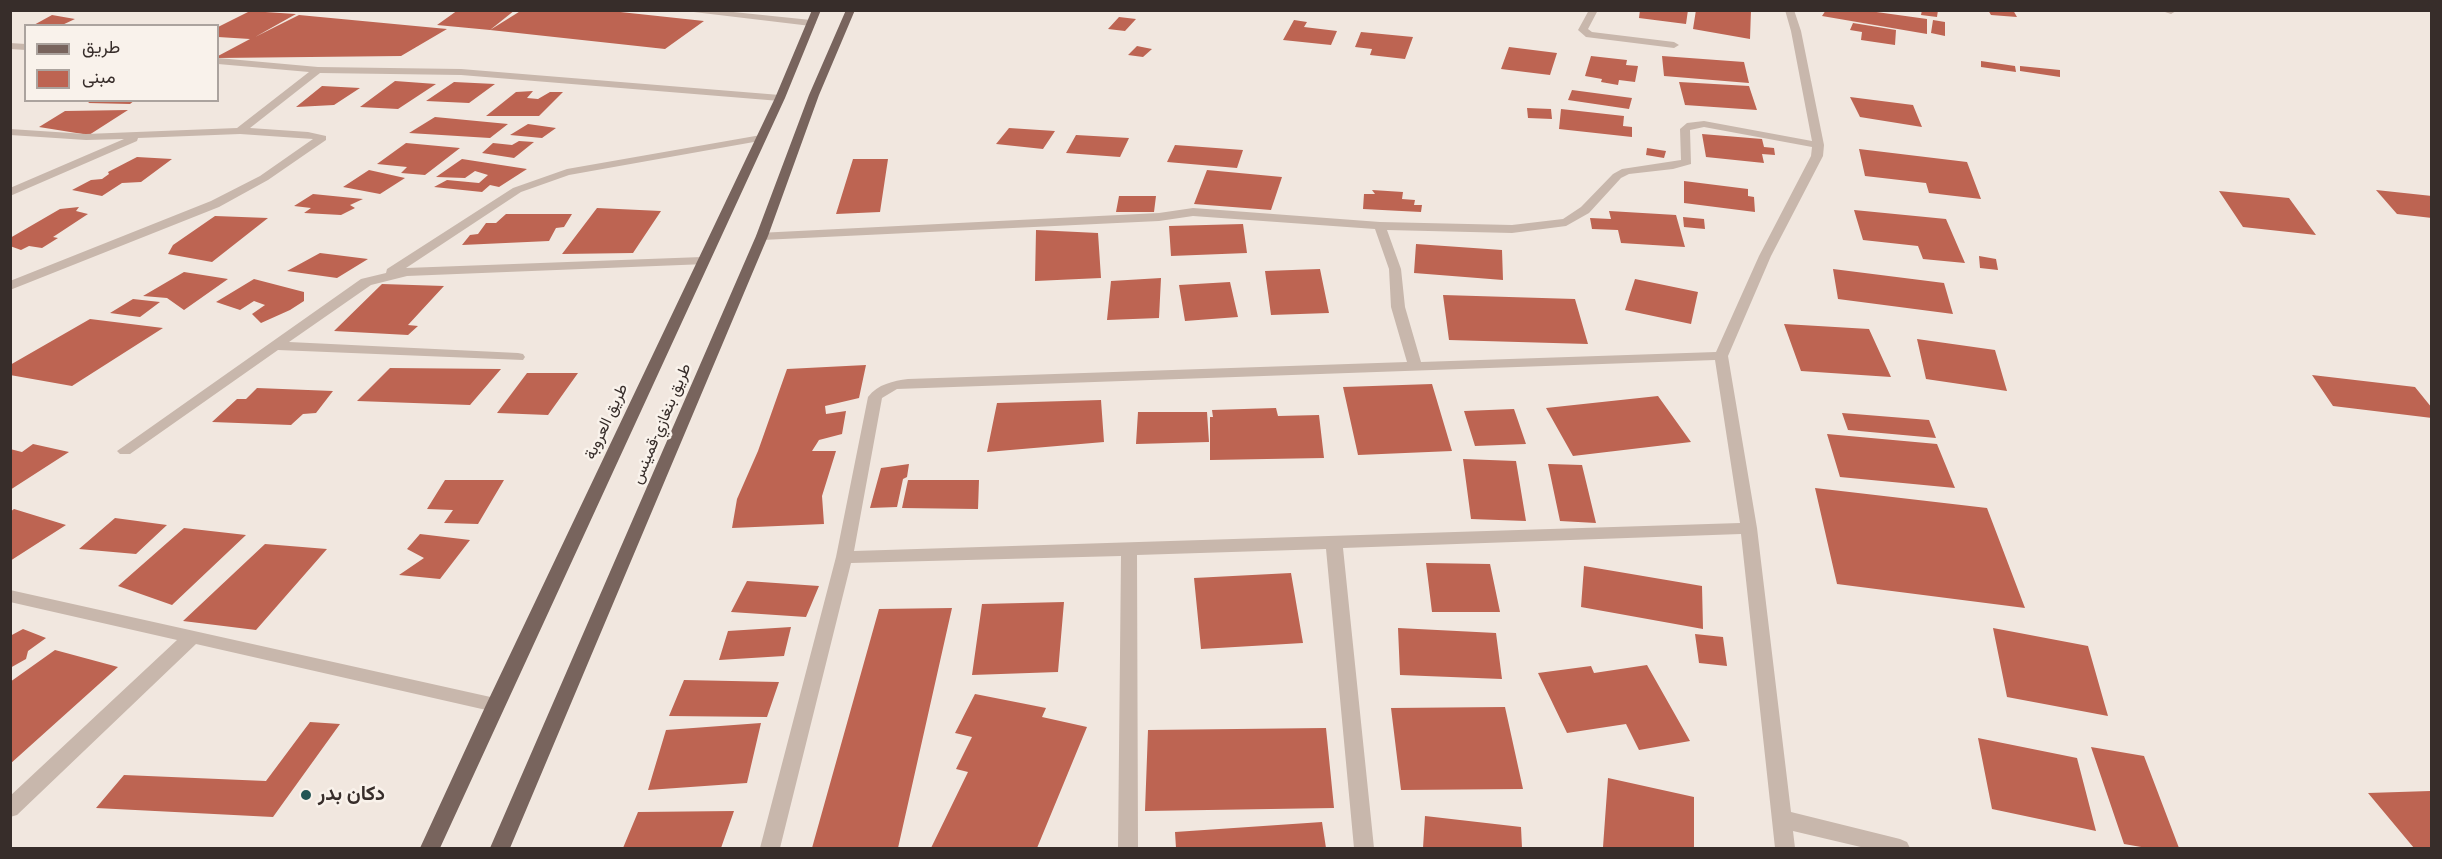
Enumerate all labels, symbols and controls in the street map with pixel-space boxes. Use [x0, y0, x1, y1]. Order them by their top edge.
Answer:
legend [24, 24, 219, 102]
text: طريق [82, 36, 120, 57]
text: مبنى [82, 66, 116, 87]
street label: طريق بنغازي-قمينس [628, 361, 696, 487]
street label: طريق العروبة [581, 381, 633, 463]
place label: دكان بدر [318, 783, 385, 807]
marker: دكان بدر [299, 788, 313, 802]

